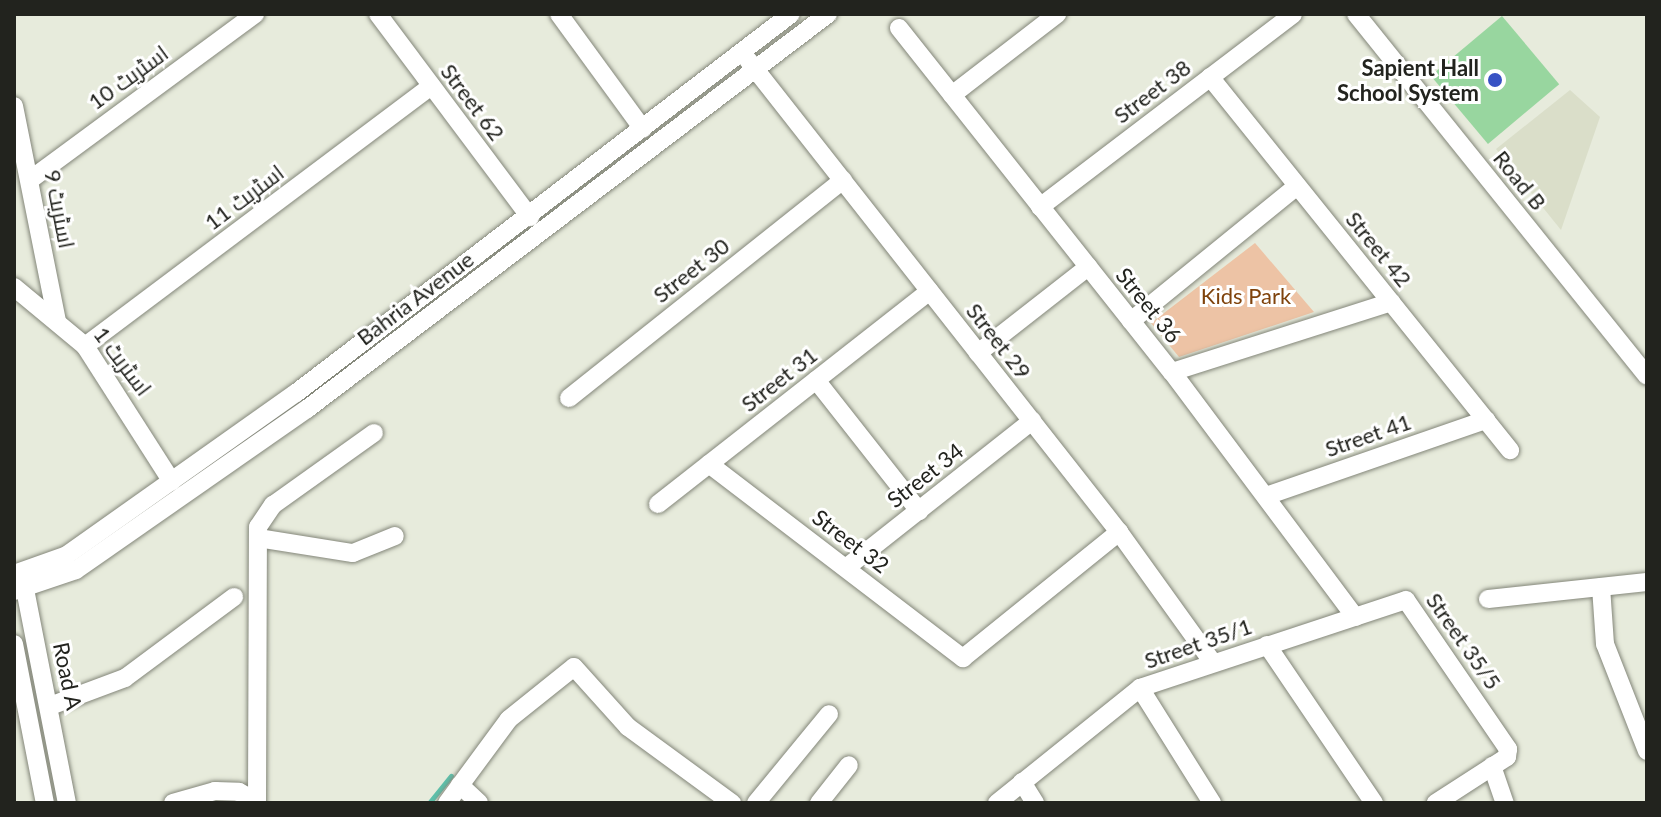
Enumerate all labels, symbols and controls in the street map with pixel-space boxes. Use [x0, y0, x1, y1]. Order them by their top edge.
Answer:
street label: اسٹریٹ 10 [83, 39, 173, 115]
street label: Street 38 [1108, 54, 1196, 128]
place label: Sapient Hall School System [1337, 54, 1479, 106]
street label: Street 62 [436, 58, 510, 146]
marker: Sapient Hall School System [1486, 71, 1504, 89]
street label: Road B [1488, 145, 1552, 215]
street label: اسٹریٹ 11 [199, 159, 289, 235]
street label: اسٹریٹ 9 [39, 168, 81, 250]
street label: Street 42 [1341, 206, 1417, 292]
street label: Street 30 [648, 232, 734, 308]
street label: Bahria Avenue [351, 245, 479, 351]
street label: Street 36 [1111, 262, 1187, 348]
park label: Kids Park [1201, 283, 1291, 309]
street label: Street 29 [961, 298, 1037, 384]
street label: اسٹریٹ 1 [89, 321, 157, 401]
street label: Street 31 [736, 341, 822, 417]
street label: Street 41 [1322, 408, 1414, 462]
street label: Street 34 [882, 437, 968, 513]
street label: Street 32 [807, 504, 895, 578]
street label: Street 35/5 [1421, 588, 1507, 694]
street label: Street 35/1 [1141, 612, 1255, 674]
street label: Road A [48, 639, 88, 713]

